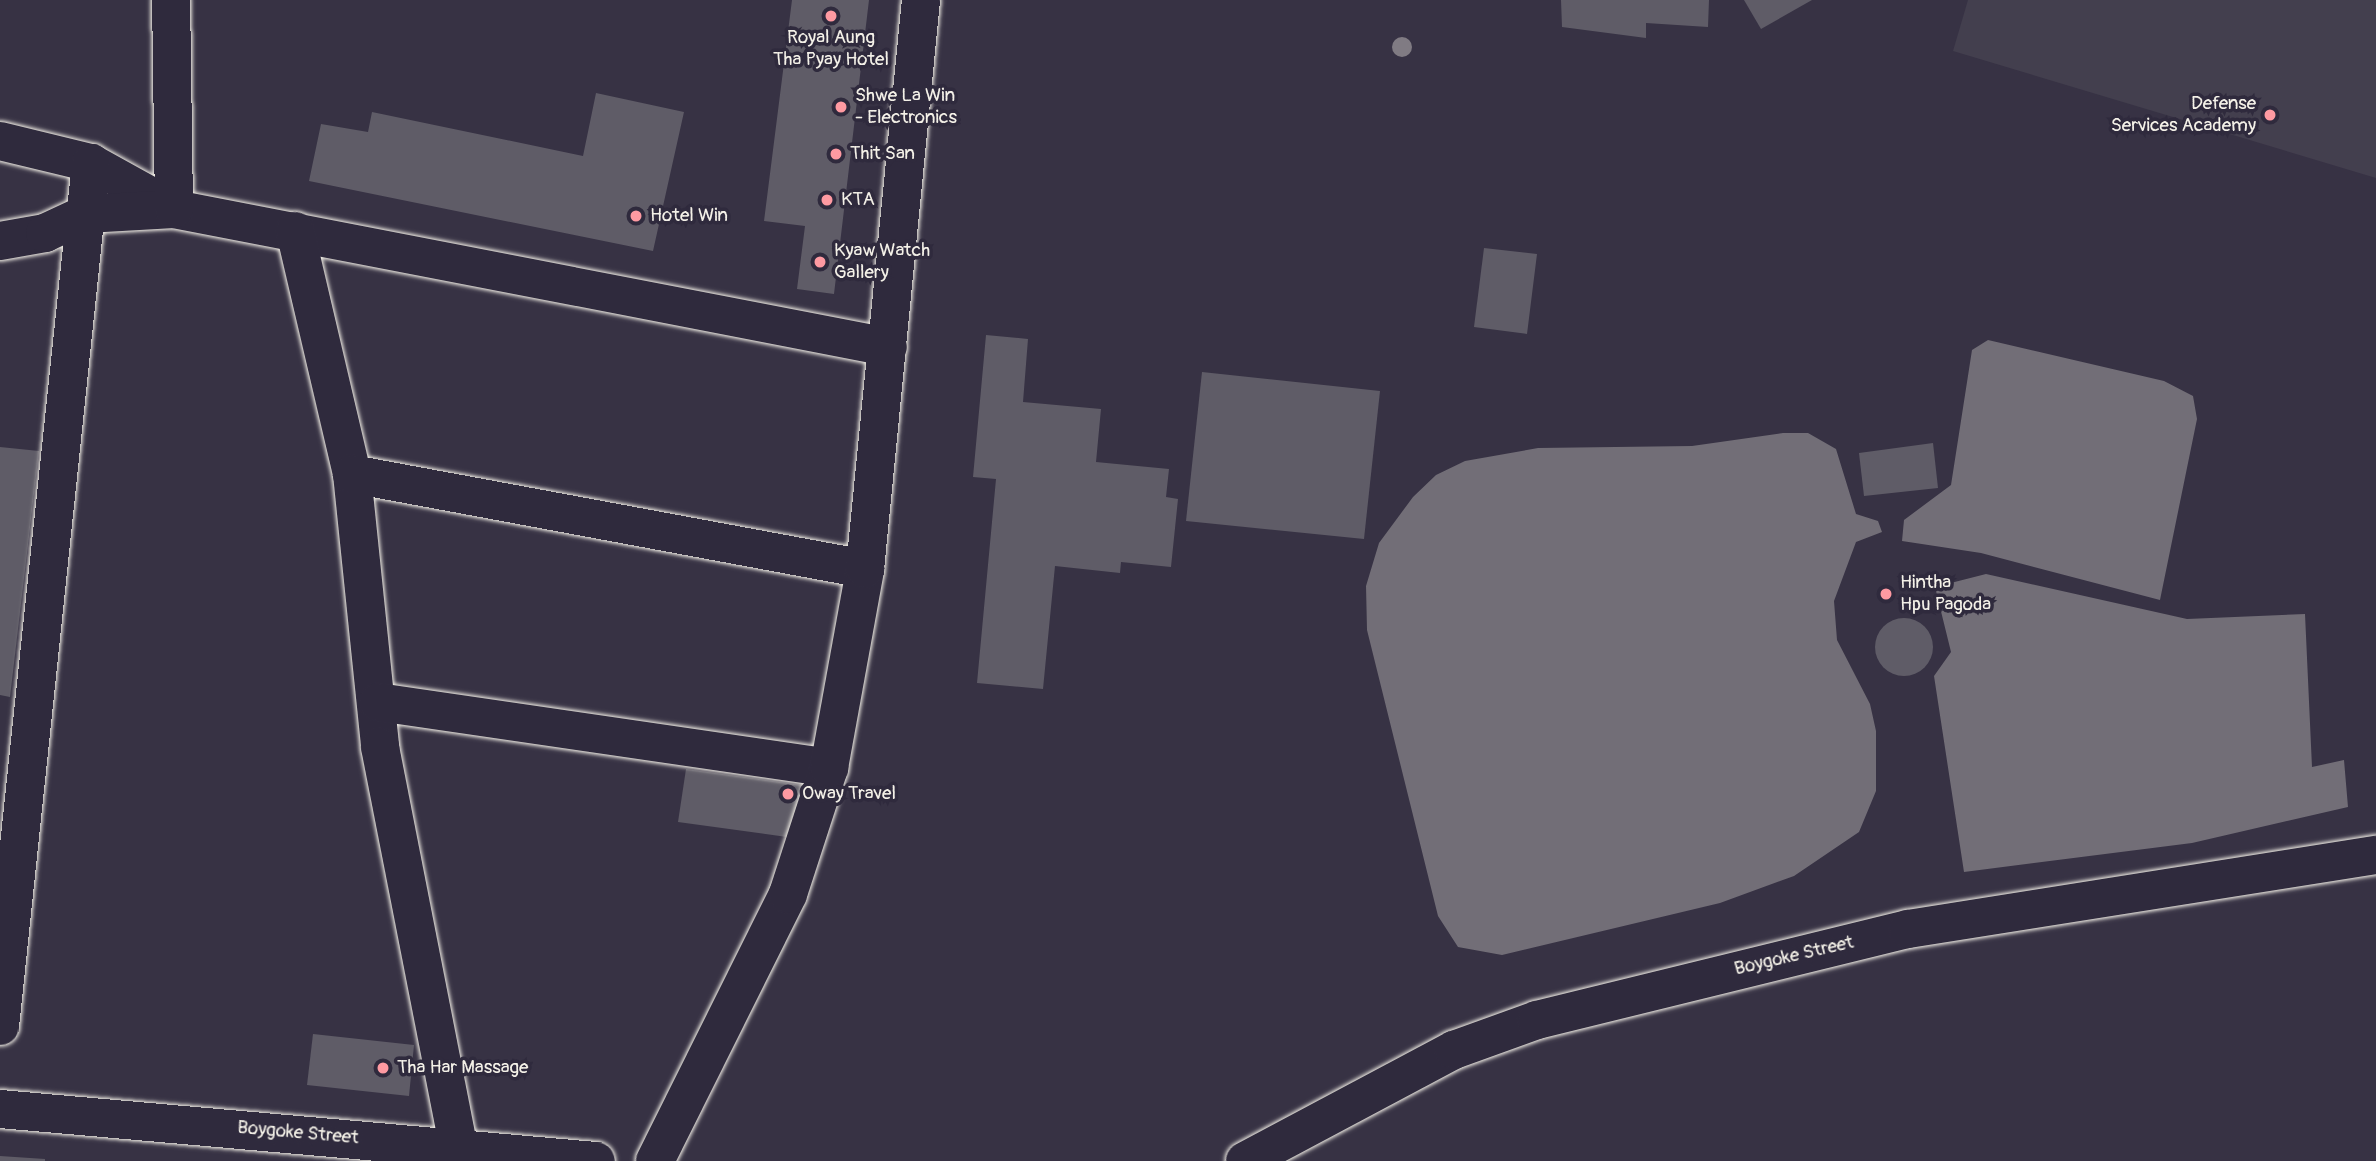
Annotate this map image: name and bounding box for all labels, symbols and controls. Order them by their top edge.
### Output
marker: Royal Aung Tha Pyay Hotel [823,8,839,24]
place label: Royal Aung Tha Pyay Hotel [773,27,889,71]
place label: Shwe La Win - Electronics [855,85,957,129]
place label: Defense Services Academy [2111,93,2256,137]
marker: Shwe La Win - Electronics [833,99,849,115]
marker: Defense Services Academy [2262,107,2278,123]
place label: Thit San [850,143,915,165]
marker: Thit San [828,146,844,162]
place label: KTA [841,189,875,211]
marker: KTA [819,192,835,208]
place label: Hotel Win [650,205,728,227]
marker: Hotel Win [628,208,644,224]
place label: Kyaw Watch Gallery [834,240,930,284]
marker: Kyaw Watch Gallery [812,254,828,270]
place label: Hintha Hpu Pagoda [1900,572,1991,616]
marker: Hintha Hpu Pagoda [1878,586,1894,602]
place label: Oway Travel [802,783,896,805]
marker: Oway Travel [780,786,796,802]
street label: Boygoke Street [1732,931,1856,981]
place label: Tha Har Massage [397,1057,528,1079]
marker: Tha Har Massage [375,1060,391,1076]
street label: Boygoke Street [236,1116,360,1150]

